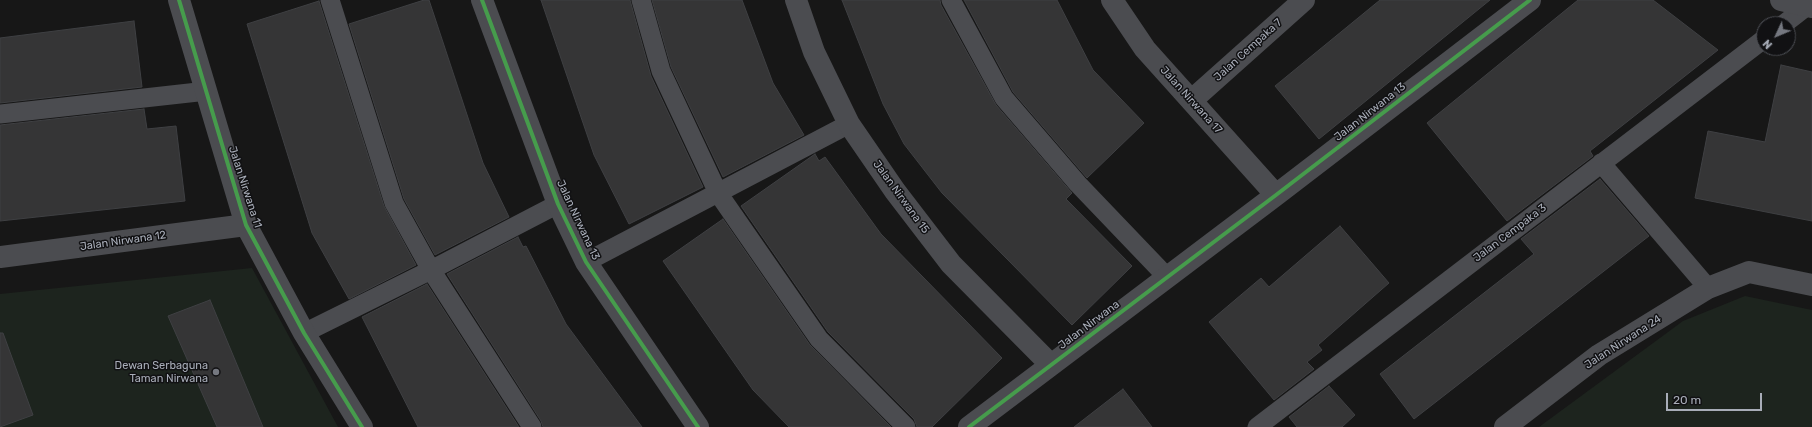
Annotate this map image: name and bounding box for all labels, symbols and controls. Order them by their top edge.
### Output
street label: Jalan Cempaka 7 [1211,16,1285,84]
north arrow [1756,16,1796,56]
text: N [1760,37,1775,51]
street label: Jalan Nirwana 17 [1157,64,1225,136]
street label: Jalan Nirwana 13 [1332,80,1408,144]
street label: Jalan Nirwana 11 [226,144,264,230]
street label: Jalan Nirwana 15 [870,158,932,236]
street label: Jalan Nirwana 13 [554,178,602,262]
street label: Jalan Cempaka 3 [1471,201,1549,265]
street label: Jalan Nirwana 12 [79,228,167,254]
street label: Jalan Nirwana [1056,298,1122,352]
street label: Jalan Nirwana 24 [1582,312,1664,372]
place label: Dewan Serbaguna Taman Nirwana [115,359,208,385]
marker: Dewan Serbaguna Taman Nirwana [211,367,221,377]
scale bar [1668,385,1764,411]
text: 20 m [1673,393,1701,407]

